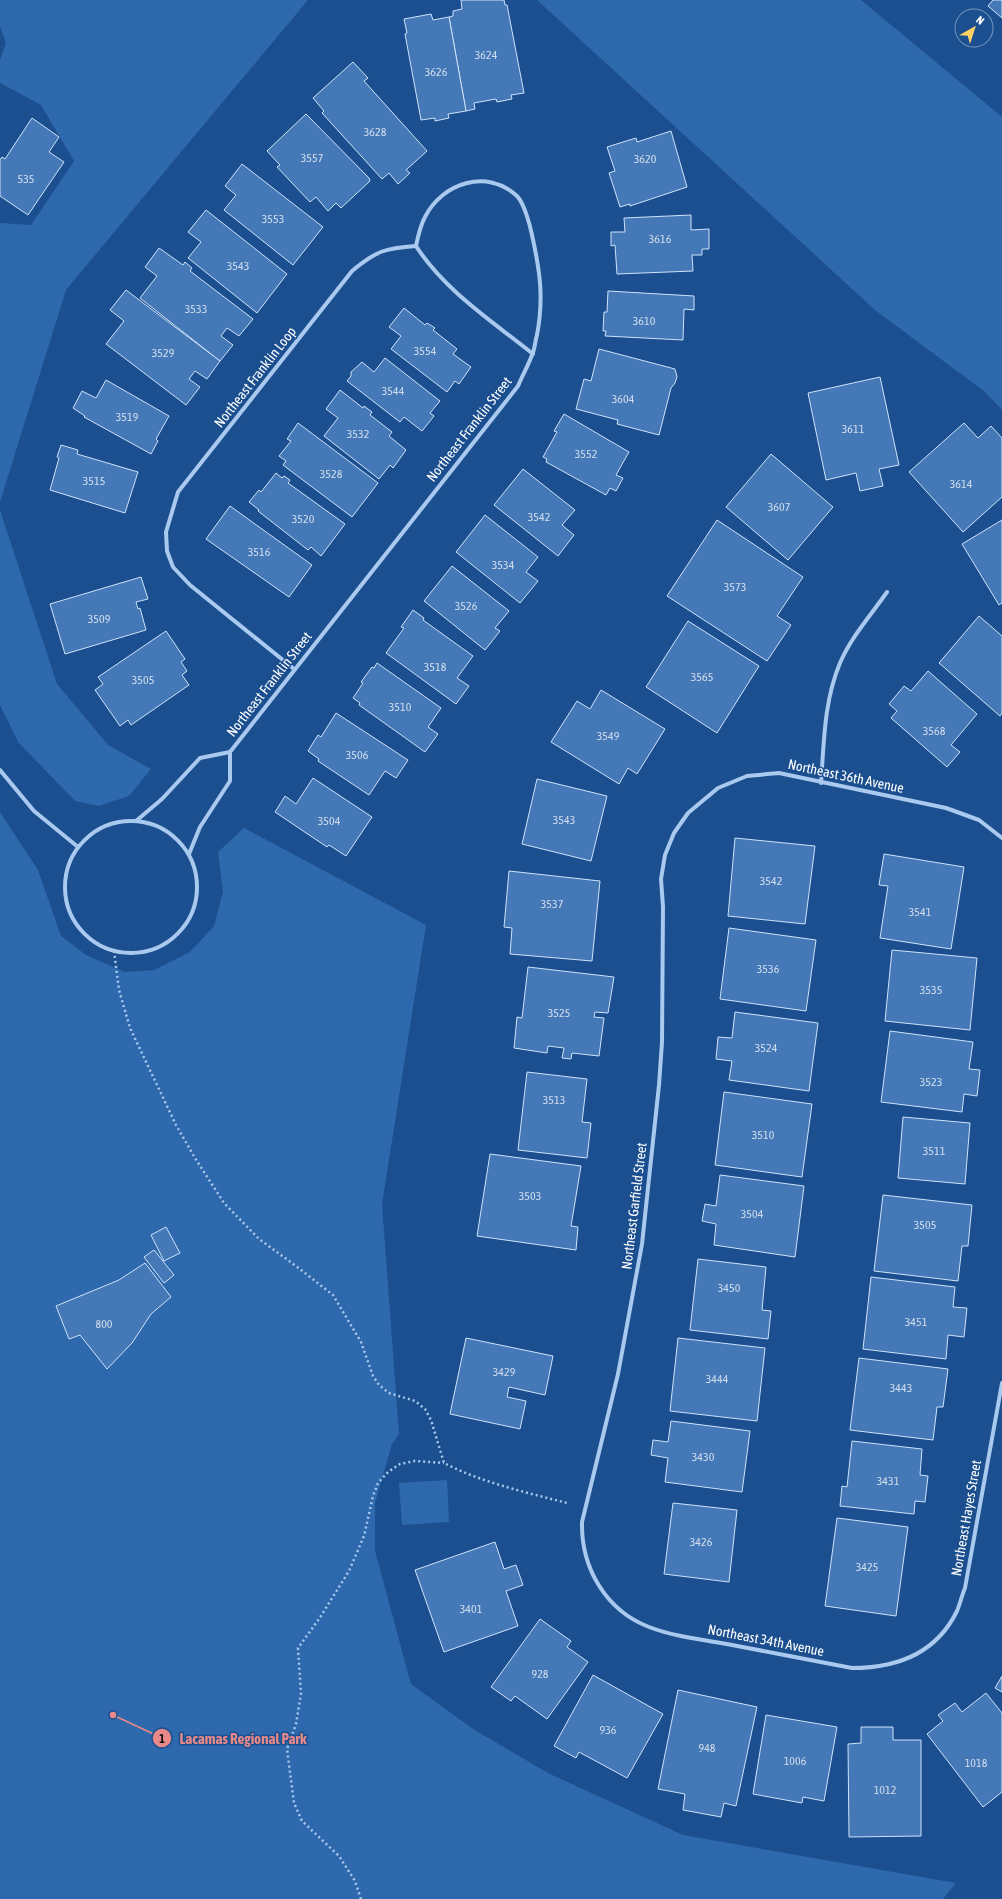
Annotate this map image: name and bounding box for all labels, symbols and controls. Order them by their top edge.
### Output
north arrow [954,8,994,48]
text: N [974,14,987,27]
house number: 3624 [475,48,498,62]
house number: 3626 [425,65,448,79]
house number: 3628 [364,125,387,139]
house number: 3557 [301,151,324,165]
house number: 3620 [634,152,657,166]
house number: 535 [18,172,34,186]
house number: 3553 [262,212,284,226]
house number: 3616 [649,232,672,246]
house number: 3543 [227,259,249,273]
house number: 3533 [185,302,207,316]
house number: 3610 [633,314,656,328]
street label: Northeast Franklin Loop [211,323,299,430]
house number: 3554 [414,344,437,358]
house number: 3529 [152,346,175,360]
street label: Northeast Franklin Street [423,373,515,485]
house number: 3544 [382,384,405,398]
house number: 3604 [612,392,635,406]
house number: 3519 [116,410,139,424]
house number: 3611 [842,422,865,436]
house number: 3532 [347,427,369,441]
house number: 3552 [575,447,597,461]
house number: 3528 [320,467,343,481]
house number: 3515 [83,474,105,488]
house number: 3614 [950,477,973,491]
house number: 3607 [768,500,791,514]
house number: 3542 [528,510,550,524]
house number: 3520 [292,512,315,526]
house number: 3516 [248,545,271,559]
house number: 3534 [492,558,515,572]
house number: 3573 [724,580,746,594]
house number: 3526 [455,599,478,613]
house number: 3509 [88,612,111,626]
street label: Northeast Franklin Street [223,628,315,740]
house number: 3518 [424,660,447,674]
house number: 3565 [691,670,713,684]
house number: 3505 [132,673,154,687]
house number: 3510 [389,700,412,714]
house number: 3568 [923,724,946,738]
house number: 3549 [597,729,620,743]
house number: 3506 [346,748,369,762]
street label: Northeast 36th Avenue [787,756,905,796]
house number: 3543 [553,813,575,827]
house number: 3504 [318,814,341,828]
house number: 3542 [760,874,782,888]
house number: 3537 [541,897,564,911]
house number: 3541 [909,905,932,919]
house number: 3536 [757,962,780,976]
house number: 3535 [920,983,942,997]
house number: 3525 [548,1006,570,1020]
house number: 3524 [755,1041,778,1055]
house number: 3523 [920,1075,942,1089]
house number: 3513 [543,1093,565,1107]
house number: 3510 [752,1128,775,1142]
street label: Northeast Garfield Street [618,1142,650,1270]
house number: 3511 [923,1144,946,1158]
house number: 3503 [519,1189,541,1203]
house number: 3504 [741,1207,764,1221]
house number: 3505 [914,1218,936,1232]
house number: 3450 [718,1281,741,1295]
house number: 3451 [905,1315,928,1329]
house number: 800 [96,1317,113,1331]
house number: 3429 [493,1365,516,1379]
house number: 3444 [706,1372,729,1386]
house number: 3443 [890,1381,912,1395]
house number: 3430 [692,1450,715,1464]
street label: Northeast Hayes Street [948,1459,984,1577]
house number: 3431 [877,1474,900,1488]
house number: 3426 [690,1535,713,1549]
house number: 3425 [856,1560,878,1574]
house number: 3401 [460,1602,483,1616]
street label: Northeast 34th Avenue [707,1621,825,1659]
house number: 928 [532,1667,549,1681]
house number: 936 [600,1723,617,1737]
callout: Lacamas Regional Park [152,1725,315,1752]
text: Lacamas Regional Park [179,1730,307,1747]
text: 1 [159,1732,165,1746]
house number: 948 [699,1741,716,1755]
house number: 1006 [784,1754,807,1768]
house number: 1018 [965,1756,988,1770]
house number: 1012 [874,1783,896,1797]

